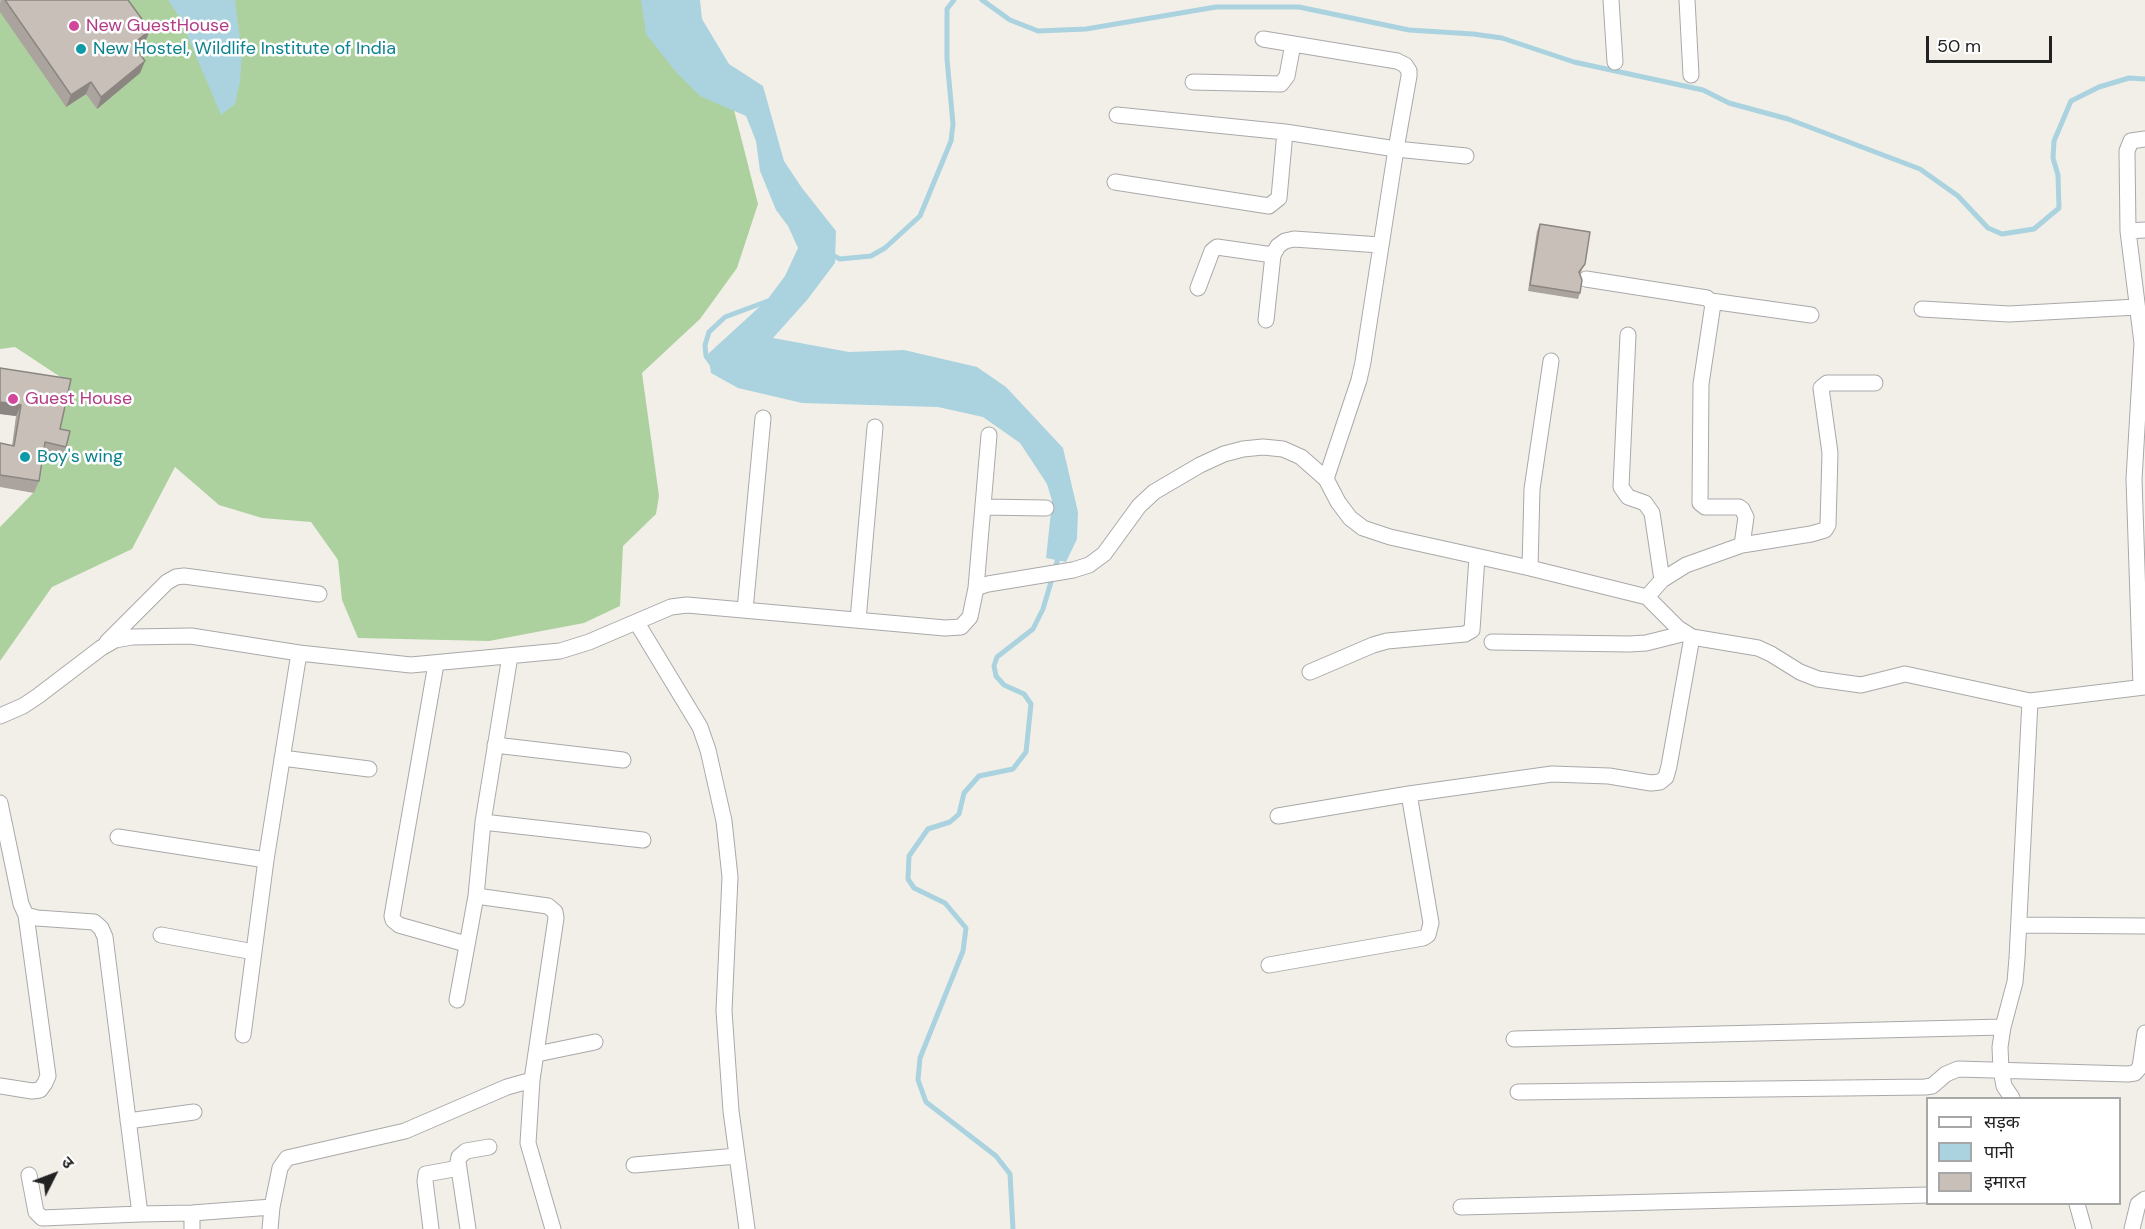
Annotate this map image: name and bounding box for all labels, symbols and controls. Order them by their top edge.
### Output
place label: New GuestHouse [86,15,229,37]
marker: New GuestHouse [67,19,81,33]
scale bar [1929,24,2055,62]
text: 50 m [1937,34,1981,58]
place label: New Hostel, Wildlife Institute of India [93,38,396,60]
marker: New Hostel, Wildlife Institute of India [74,42,88,56]
place label: Guest House [25,388,132,410]
marker: Guest House [6,392,20,406]
place label: Boy's wing [37,446,123,468]
marker: Boy's wing [18,450,32,464]
legend [1926,1097,2121,1205]
text: सड़क [1984,1110,2020,1134]
text: पानी [1984,1140,2014,1164]
north arrow [24,1145,84,1205]
text: उ [57,1152,79,1173]
text: इमारत [1984,1170,2026,1194]

